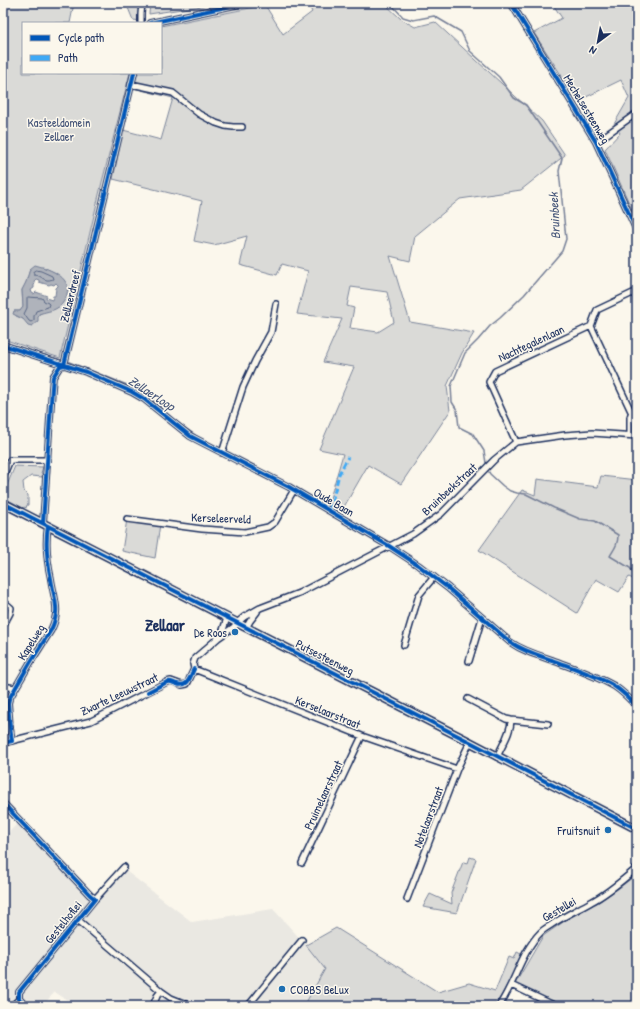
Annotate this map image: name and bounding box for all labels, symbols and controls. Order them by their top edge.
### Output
legend [22,22,162,74]
north arrow [578,22,618,62]
text: Cycle path [58,29,104,46]
text: N [586,43,599,58]
text: Path [58,49,78,66]
street label: Mechelsesteenweg [560,71,614,147]
park label: Kasteeldomein Zellaer [27,114,91,145]
water label: Bruinbeek [544,191,564,240]
street label: Zellaerdreef [55,267,85,324]
street label: Nachtegalenlaan [495,320,567,366]
water label: Zellaerloop [125,371,180,416]
street label: Bruinbeekstraat [418,458,481,519]
street label: Oude Baan [310,483,358,521]
street label: Kerseleerveld [191,508,252,528]
district label: Zellaar [145,614,186,636]
street label: Kapelweg [13,621,49,663]
place label: De Roos [194,624,227,641]
marker: De Roos [230,627,240,637]
street label: Putsesteenweg [293,635,357,679]
street label: Zwarte Leeuwstraat [77,668,161,719]
street label: Kerselaarstraat [293,691,364,733]
street label: Pruimelaarstraat [299,757,347,833]
street label: Notelaarstraat [409,783,448,850]
place label: Fruitsnuit [557,822,601,839]
marker: Fruitsnuit [603,825,613,835]
street label: Gestellei [539,892,579,926]
street label: Gestelhoflei [40,897,86,947]
place label: COBBS BeLux [290,981,349,998]
marker: COBBS BeLux [277,984,287,994]

